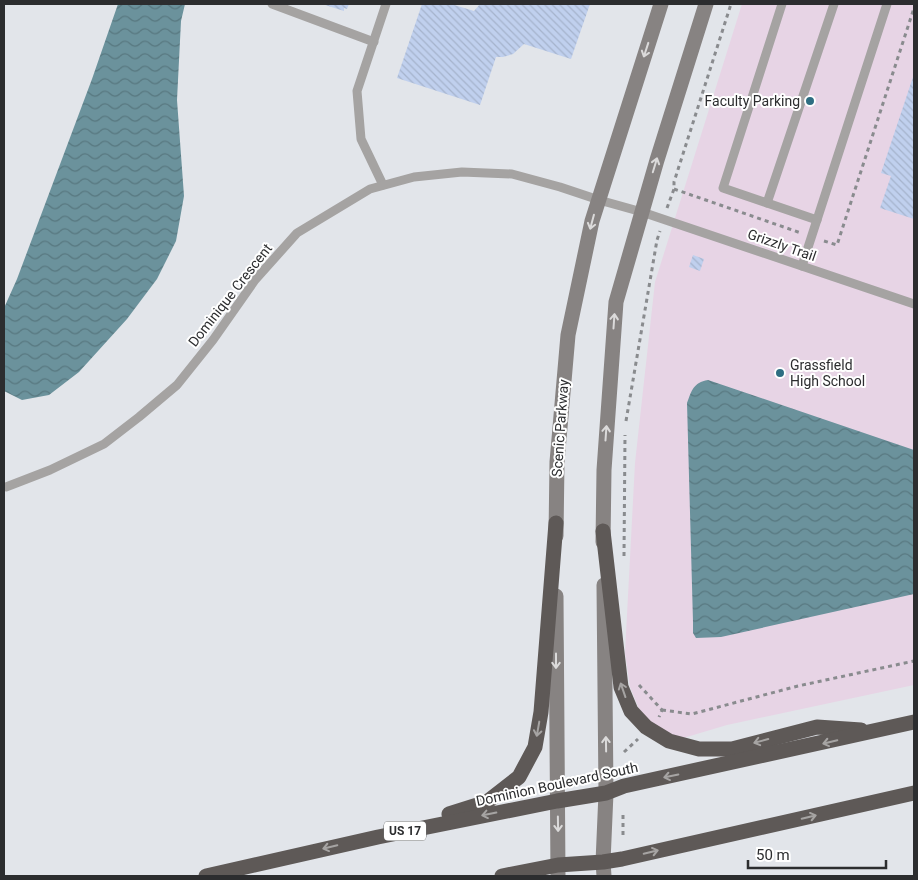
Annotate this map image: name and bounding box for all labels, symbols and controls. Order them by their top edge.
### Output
one-way arrow [641,42,651,58]
place label: Faculty Parking [705,93,800,109]
marker: Faculty Parking [804,95,816,107]
one-way arrow [651,157,661,173]
one-way arrow [587,213,597,229]
street label: Grizzly Trail [746,226,818,264]
street label: Dominique Crescent [185,240,275,350]
one-way arrow [610,314,619,330]
place label: Grassfield High School [790,357,865,389]
marker: Grassfield High School [774,367,786,379]
street label: Scenic Parkway [549,378,571,477]
one-way arrow [602,425,611,441]
one-way arrow [551,652,561,669]
one-way arrow [618,683,627,698]
one-way arrow [532,720,542,736]
one-way arrow [601,737,610,753]
one-way arrow [753,737,769,747]
one-way arrow [822,738,838,747]
street label: Dominion Boulevard South [475,759,639,809]
one-way arrow [664,772,680,782]
one-way arrow [482,810,498,820]
one-way arrow [801,811,817,821]
one-way arrow [553,815,563,831]
road number: US 17 [384,821,426,840]
scale bar [748,838,886,870]
one-way arrow [323,843,339,852]
text: 50 m [756,846,790,864]
one-way arrow [642,847,658,856]

